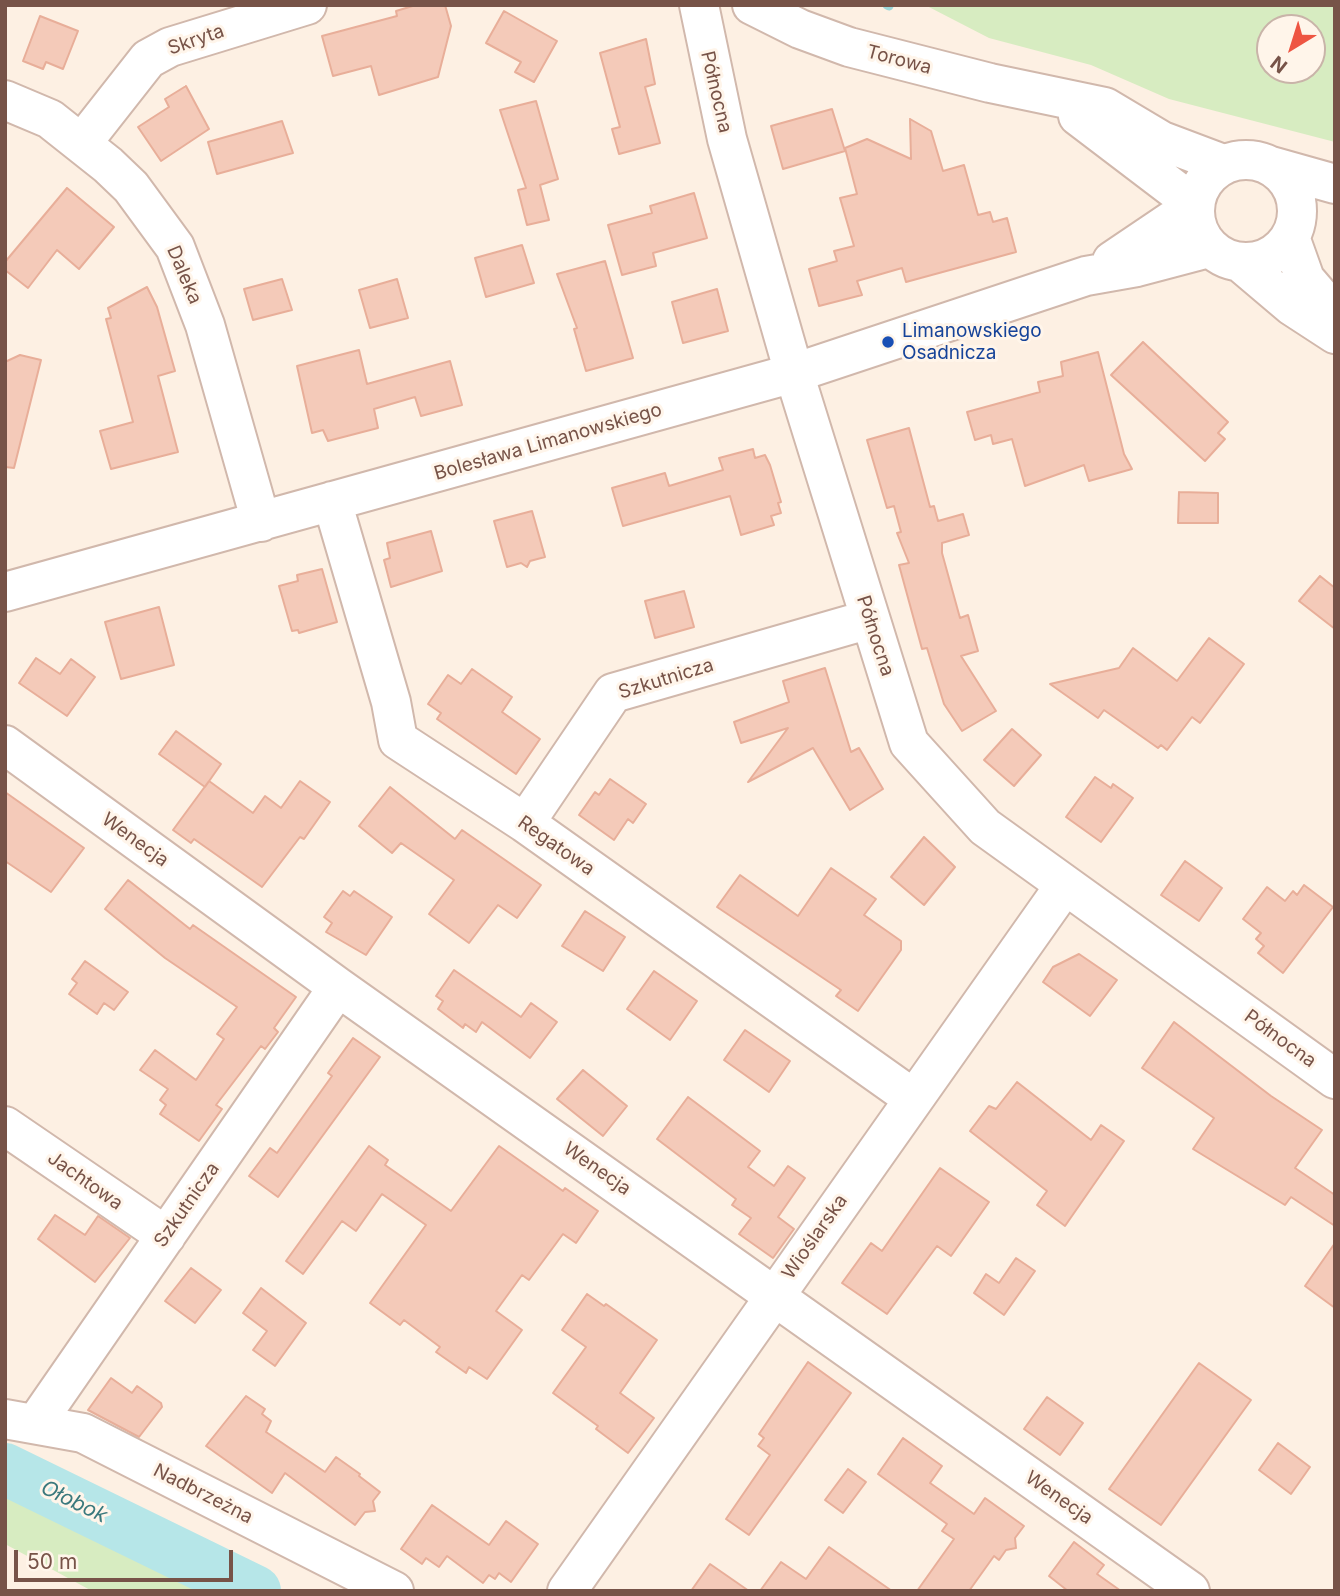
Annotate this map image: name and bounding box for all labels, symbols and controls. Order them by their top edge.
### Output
north arrow [1256,14,1326,84]
street label: Skryta [165,20,227,60]
street label: Torowa [864,40,934,80]
street label: Północna [696,49,736,135]
text: N [1266,51,1292,78]
street label: Daleka [162,242,206,308]
place label: Limanowskiego Osadnicza [902,320,1042,364]
marker: Limanowskiego Osadnicza [880,334,896,350]
street label: Bolesława Limanowskiego [431,399,665,485]
street label: Północna [851,593,899,679]
street label: Szkutnicza [616,654,716,704]
street label: Wenecja [97,808,173,872]
street label: Regatowa [513,811,599,881]
street label: Północna [1240,1005,1320,1073]
street label: Wenecja [559,1138,635,1200]
street label: Jachtowa [43,1147,127,1215]
street label: Szkutnicza [150,1158,224,1252]
street label: Wioślarska [777,1190,853,1284]
street label: Nadbrzeżna [149,1459,257,1529]
street label: Wenecja [1021,1467,1097,1529]
water label: Ołobok [37,1475,111,1529]
scale bar [18,1536,236,1580]
text: 50 m [27,1549,77,1574]

